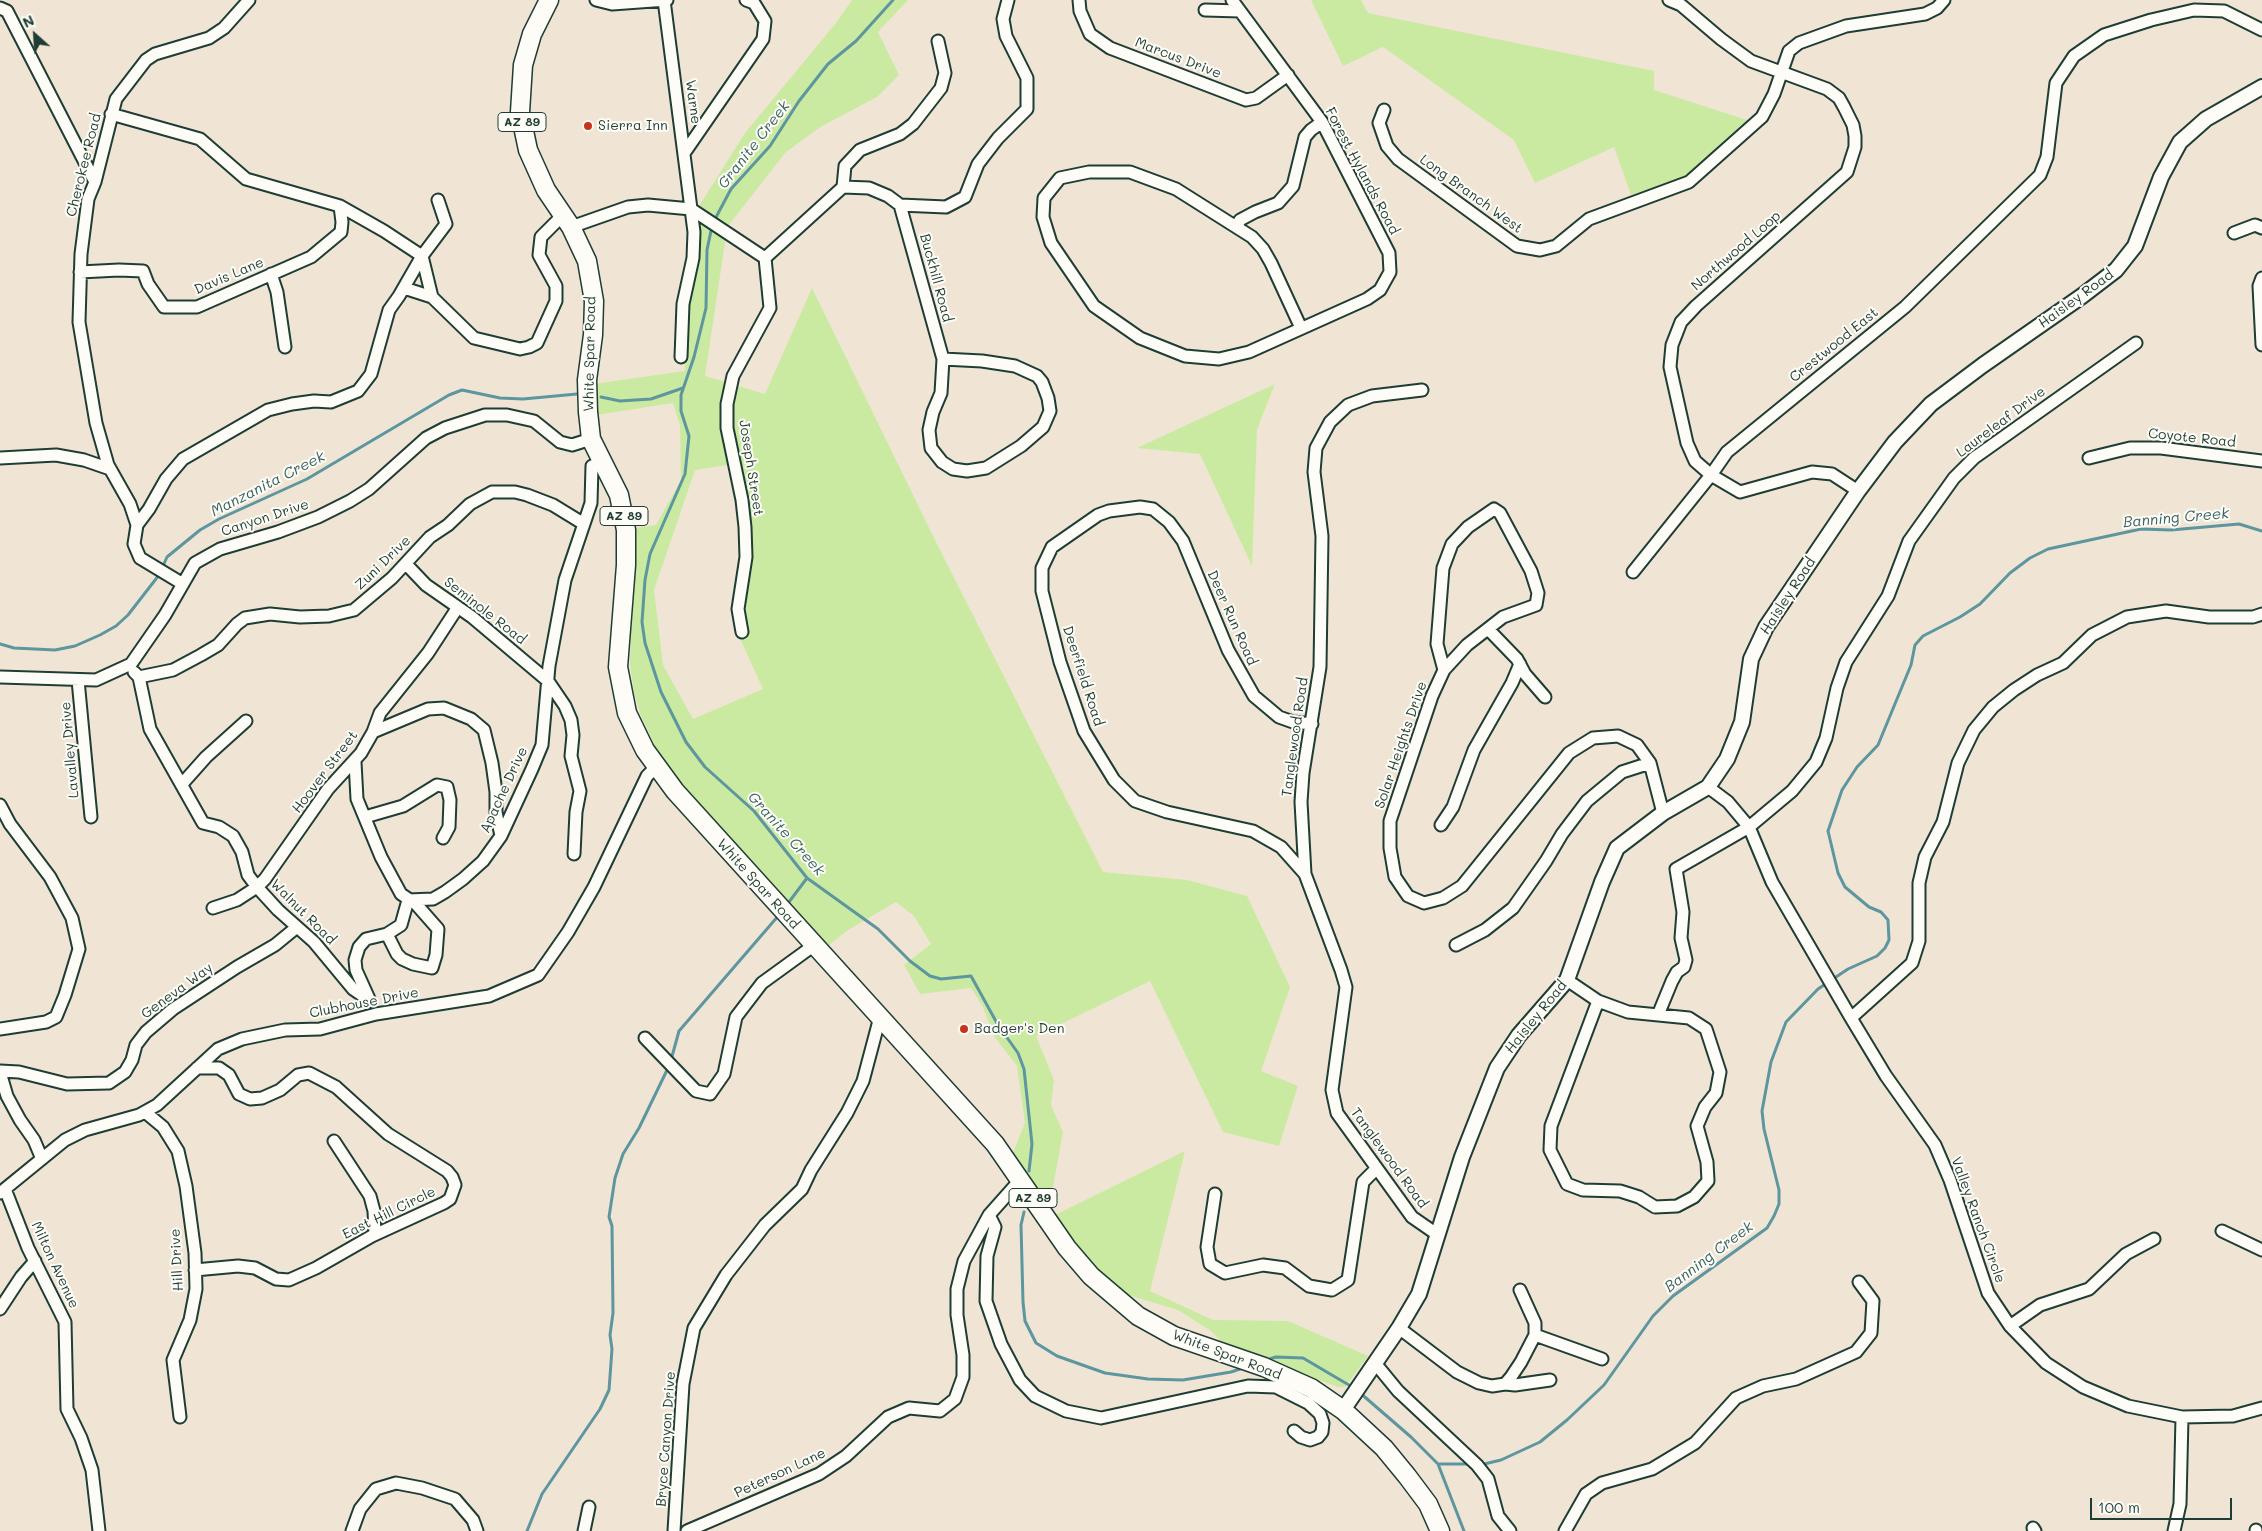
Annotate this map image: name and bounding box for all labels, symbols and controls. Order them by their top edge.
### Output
north arrow [10,10,60,60]
text: N [19,10,37,32]
street label: Marcus Drive [1132,34,1224,82]
street label: Warne [682,79,704,125]
water label: Granite Creek [714,98,794,192]
street label: Forest Hylands Road [1321,105,1403,237]
street label: Cherokee Road [63,112,105,218]
road number: AZ 89 [498,112,546,132]
place label: Sierra Inn [598,118,668,134]
marker: Sierra Inn [582,120,594,132]
street label: Long Branch West [1416,151,1526,237]
street label: Northwood Loop [1688,208,1784,294]
street label: Buckhill Road [916,232,956,324]
street label: Davis Lane [192,254,266,298]
street label: Haisley Road [2035,266,2117,332]
street label: White Spar Road [581,296,599,412]
street label: Crestwood East [1786,304,1882,386]
street label: Laureleaf Drive [1953,383,2049,461]
street label: Joseph Street [735,419,767,517]
street label: Coyote Road [2147,425,2237,451]
water label: Manzanita Creek [208,447,328,521]
street label: Canyon Drive [219,496,311,540]
water label: Banning Creek [2122,504,2230,532]
road number: AZ 89 [600,506,648,526]
street label: Zuni Drive [352,532,414,594]
street label: Haisley Road [1757,554,1819,638]
street label: Deer Run Road [1204,568,1260,668]
street label: Seminole Road [441,574,529,648]
street label: Deerfield Road [1059,624,1107,728]
street label: Tanglewood Road [1278,676,1312,798]
street label: Solar Heights Drive [1371,679,1431,811]
street label: Lavalley Drive [57,701,83,799]
street label: Hoover Street [289,728,361,816]
street label: Apache Drive [477,744,531,836]
water label: Granite Creek [744,788,828,880]
street label: White Spar Road [713,835,803,933]
street label: Walnut Road [267,876,339,948]
street label: Geneva Way [138,959,216,1023]
street label: Haisley Road [1502,977,1570,1057]
street label: Clubhouse Drive [308,984,420,1022]
place label: Badger's Den [974,1021,1065,1037]
marker: Badger's Den [958,1023,970,1035]
street label: Tanglewood Road [1347,1104,1431,1212]
street label: Valley Ranch Circle [1947,1155,2009,1285]
street label: East Hill Circle [340,1183,438,1243]
road number: AZ 89 [1009,1188,1057,1208]
water label: Banning Creek [1661,1218,1757,1296]
street label: Milton Avenue [28,1219,82,1311]
street label: Hill Drive [167,1228,187,1292]
street label: White Spar Road [1170,1326,1284,1384]
street label: Bryce Canyon Drive [653,1371,679,1507]
street label: Peterson Lane [732,1444,828,1502]
scale bar [2092,1488,2234,1520]
text: 100 m [2098,1497,2140,1517]

